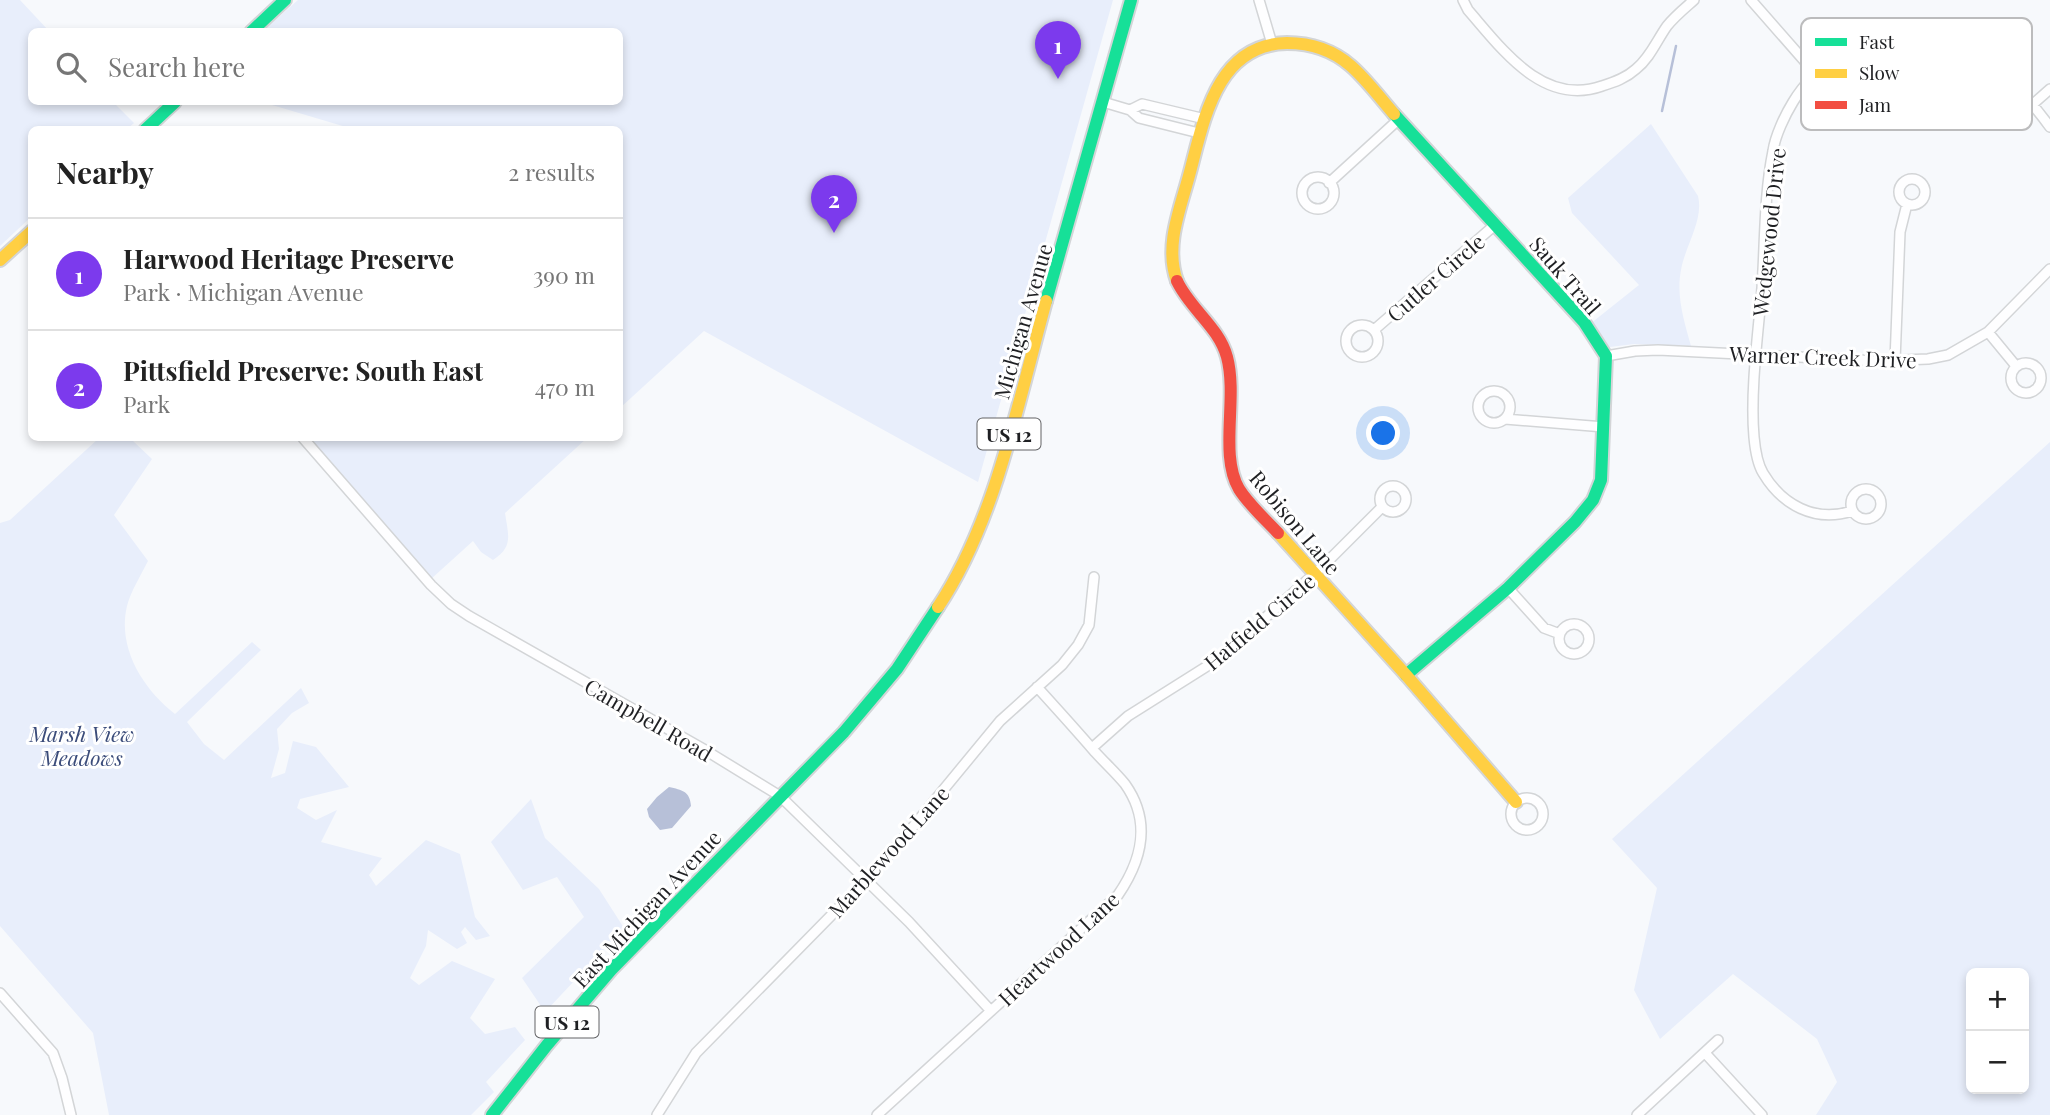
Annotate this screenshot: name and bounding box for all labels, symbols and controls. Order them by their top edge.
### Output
legend [1801,18,2032,130]
pin: 1 [1035,21,1081,79]
search box [28,28,623,105]
text: Fast [1859,28,1895,54]
icon: search [52,48,90,86]
text: Search here [108,49,245,84]
text: Slow [1859,59,1900,85]
text: Jam [1858,91,1891,117]
street label: Wedgewood Drive [1745,146,1791,319]
text: Nearby [56,152,154,192]
text: 2 results [508,156,595,187]
pin: 2 [811,175,857,233]
street label: Cutler Circle [1380,227,1490,327]
street label: Sauk Trail [1524,230,1608,320]
street label: Michigan Avenue [986,240,1058,402]
text: Harwood Heritage Preserve [123,241,454,276]
text: 1 [75,259,83,290]
text: 390 m [533,259,595,290]
text: Park · Michigan Avenue [123,276,364,307]
street label: Warner Creek Drive [1728,339,1917,373]
text: Pittsfield Preserve: South East [123,353,483,388]
text: 2 [73,371,85,402]
text: 470 m [535,371,595,402]
text: Park [123,388,170,419]
your location [1366,416,1400,450]
road number: US 12 [978,418,1040,449]
street label: Robison Lane [1244,464,1348,580]
street label: Hatfield Circle [1198,566,1320,676]
street label: Campbell Road [580,671,718,767]
park label: Marsh View Meadows [28,719,135,771]
street label: Marblewood Lane [821,779,955,923]
street label: East Michigan Avenue [566,823,726,993]
street label: Heartwood Lane [991,885,1125,1011]
map controls [1966,968,2029,1094]
button: + [1966,968,2029,1031]
road number: US 12 [536,1006,598,1038]
button: − [1966,1031,2029,1094]

